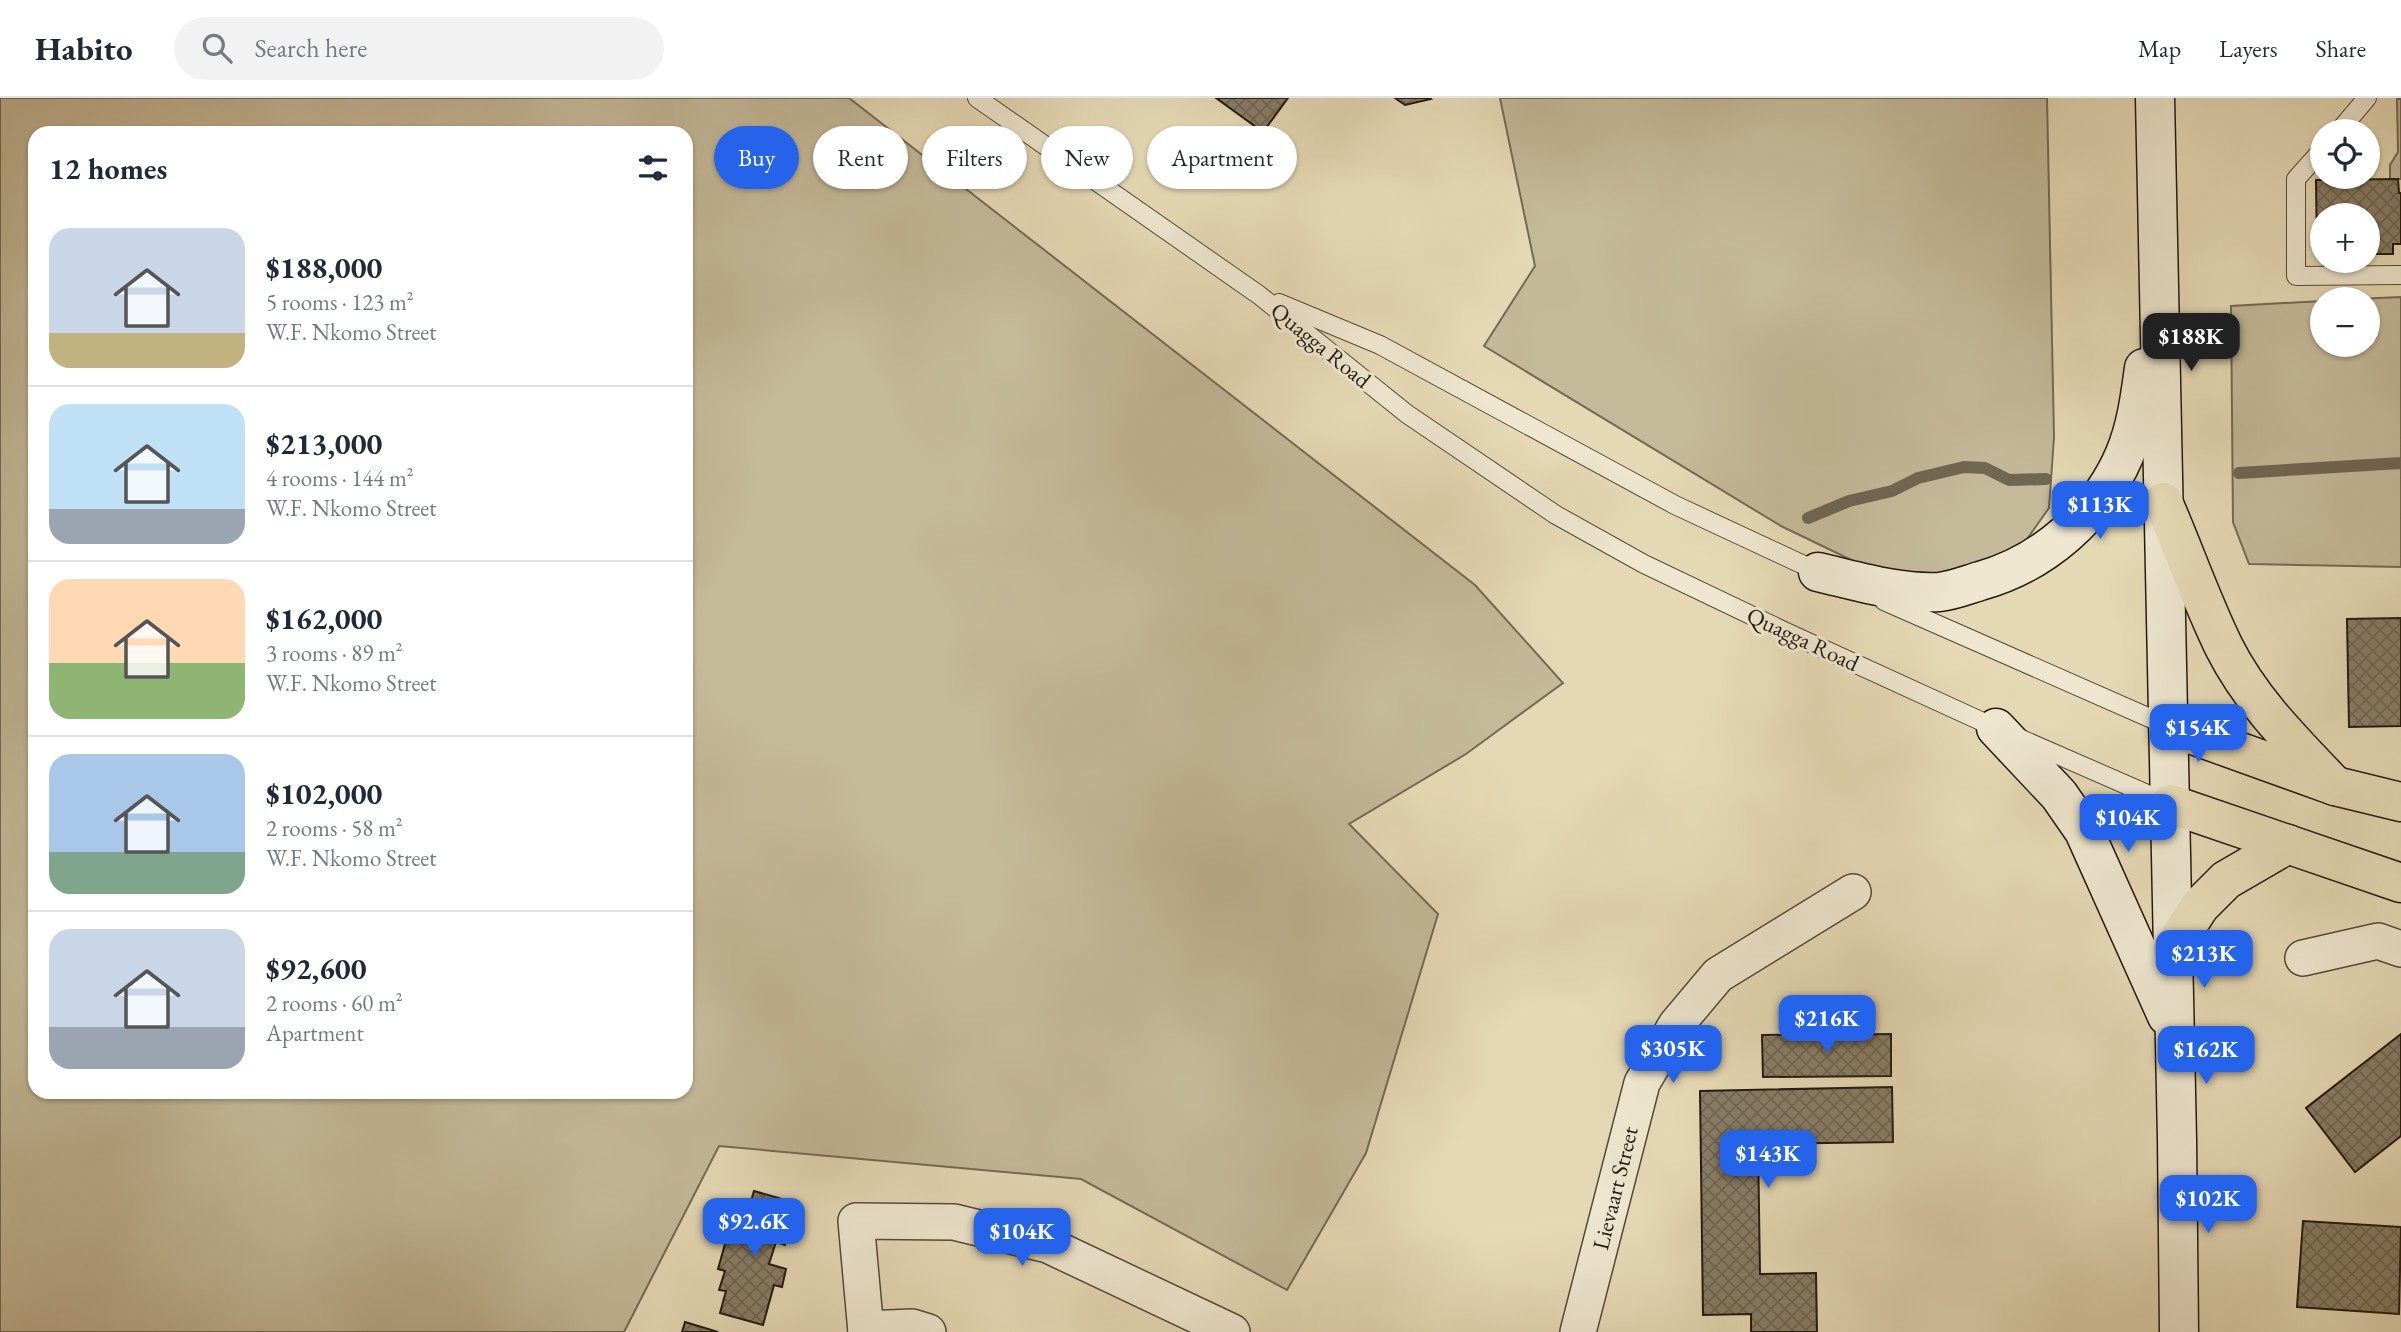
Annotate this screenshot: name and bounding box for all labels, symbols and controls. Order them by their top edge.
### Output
search box [174,17,664,80]
text: Habito [35,27,132,70]
icon: search [198,29,236,67]
text: Search here [254,31,367,65]
text: Map [2138,33,2181,64]
text: Layers [2219,33,2278,64]
text: Share [2316,33,2366,64]
map controls [2310,119,2380,357]
button: locate [2310,119,2380,189]
chip: Buy [714,126,799,189]
chip: Rent [813,126,908,189]
chip: Filters [922,126,1027,189]
chip: New [1041,126,1133,189]
chip: Apartment [1147,126,1297,189]
text: 12 homes [49,149,167,188]
icon: filters [634,149,672,187]
button: + [2310,203,2380,273]
text: $188,000 [266,248,382,287]
icon: home [105,256,189,340]
text: 5 rooms · 123 m² [266,287,414,317]
button: − [2310,287,2380,357]
street label: Quagga Road [1265,295,1378,395]
pin: $188K [2142,314,2240,373]
text: W.F. Nkomo Street [266,317,437,347]
text: $188K [2159,321,2223,351]
text: $213,000 [266,424,382,463]
icon: home [105,432,189,516]
text: 4 rooms · 144 m² [266,463,414,493]
pin: $113K [2051,482,2149,541]
text: $113K [2068,489,2132,519]
text: W.F. Nkomo Street [266,493,437,523]
text: $162,000 [266,599,382,638]
street label: Quagga Road [1742,600,1864,678]
icon: home [105,607,189,691]
text: 3 rooms · 89 m² [266,638,403,668]
text: W.F. Nkomo Street [266,668,437,698]
pin: $154K [2149,704,2247,764]
text: $154K [2166,712,2230,742]
text: $102,000 [266,774,382,813]
icon: home [105,782,189,866]
pin: $104K [2079,794,2177,854]
text: $104K [2096,802,2160,832]
text: 2 rooms · 58 m² [266,813,403,843]
text: W.F. Nkomo Street [266,843,437,873]
pin: $213K [2155,930,2253,990]
text: $213K [2172,938,2236,968]
text: $92,600 [266,949,367,988]
icon: home [105,957,189,1041]
text: 2 rooms · 60 m² [266,988,403,1018]
pin: $216K [1778,996,1876,1055]
text: $216K [1795,1003,1859,1033]
text: Apartment [266,1018,364,1048]
pin: $305K [1624,1026,1722,1085]
pin: $162K [2157,1026,2255,1086]
text: $305K [1641,1033,1705,1063]
text: $162K [2174,1034,2238,1064]
street label: Lievaart Street [1585,1122,1645,1253]
pin: $143K [1719,1130,1817,1190]
text: $143K [1736,1138,1800,1168]
pin: $102K [2159,1176,2257,1235]
text: $102K [2176,1183,2240,1213]
pin: $92.6K [697,1198,811,1258]
text: $92.6K [719,1206,789,1236]
pin: $104K [973,1208,1071,1268]
text: $104K [990,1216,1054,1246]

